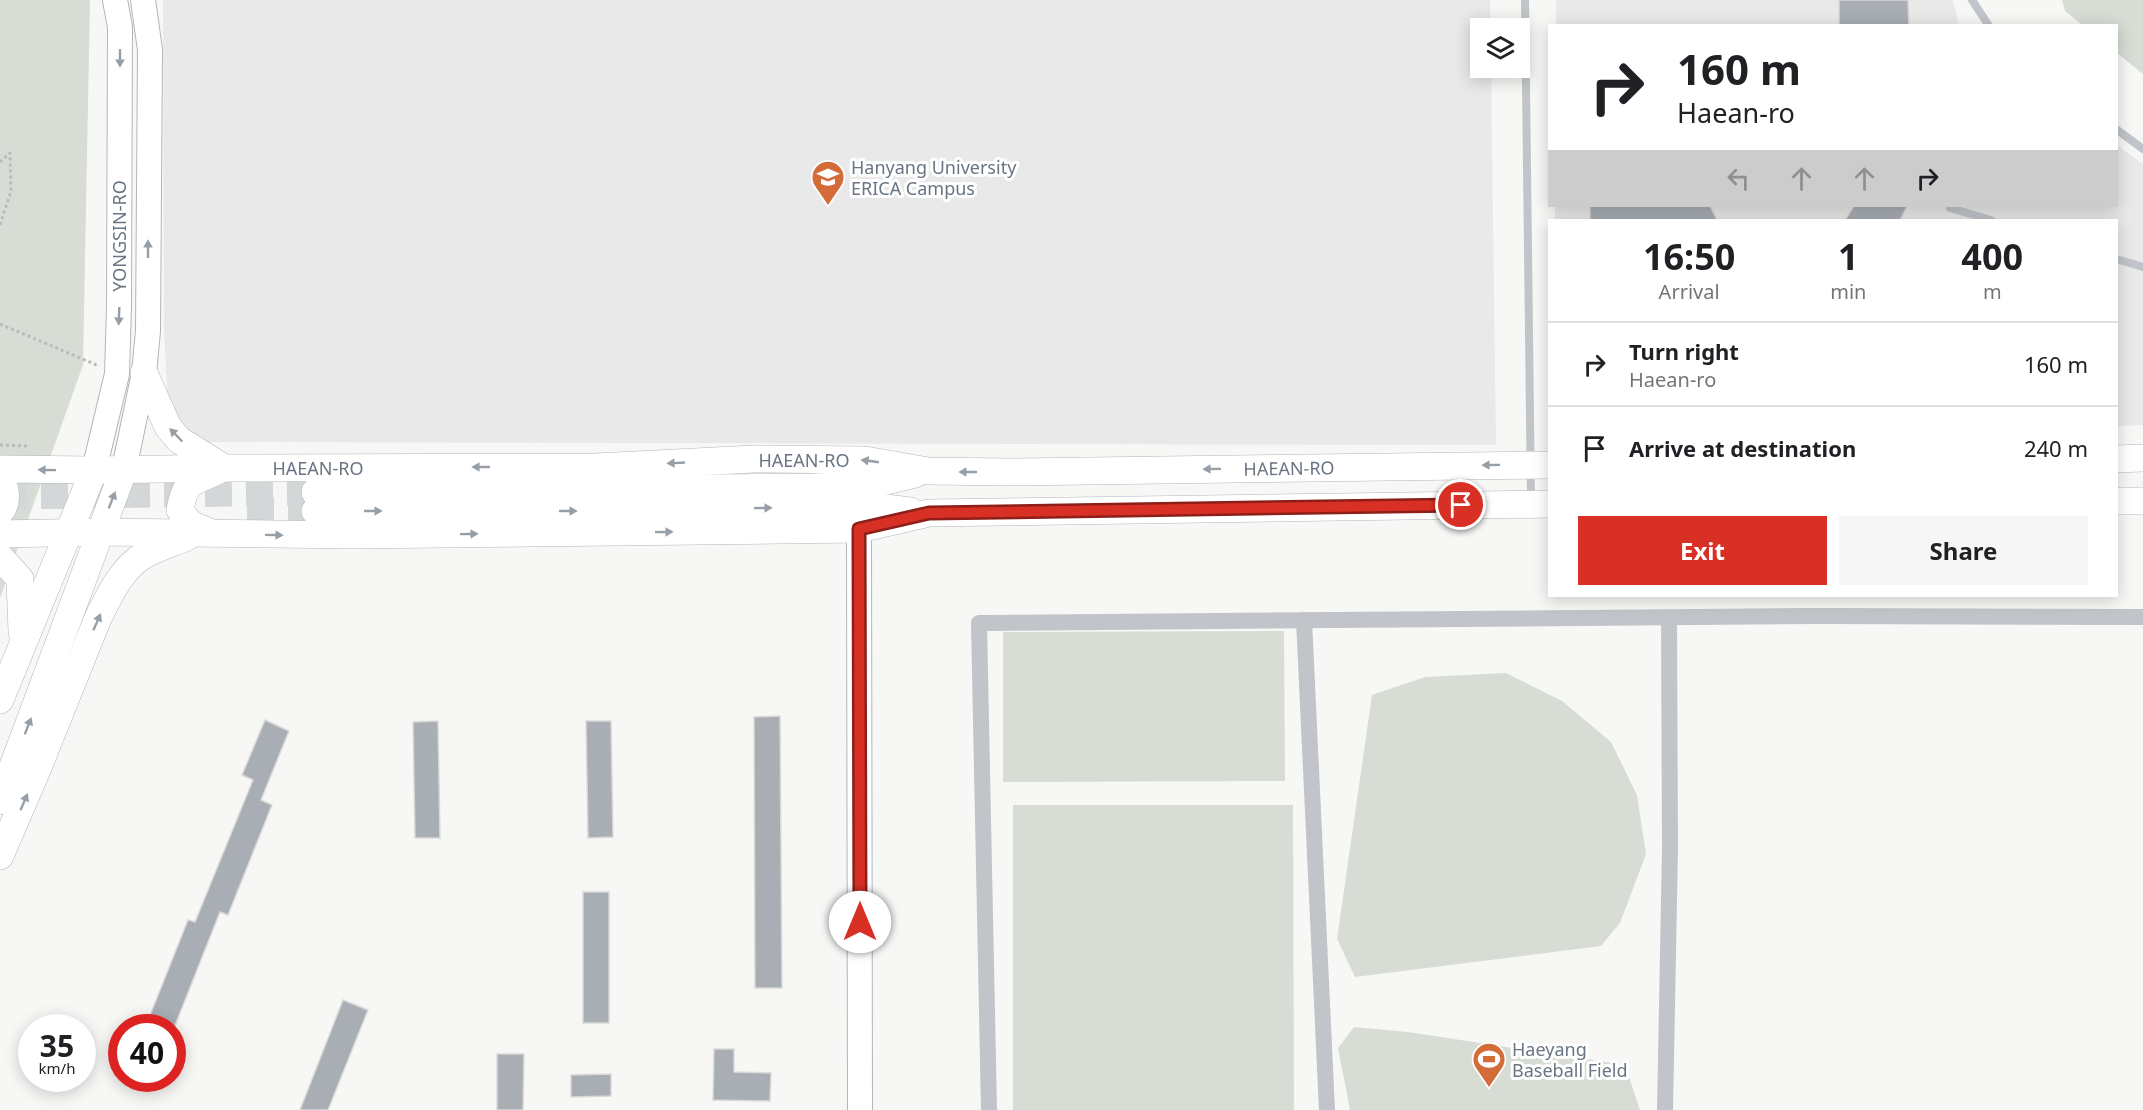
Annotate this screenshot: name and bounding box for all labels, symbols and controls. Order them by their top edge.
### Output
map controls [1470,18,1530,78]
button: layers [1470,18,1530,78]
text: 160 m [1677,40,1801,97]
icon: right [1578,48,1656,126]
one-way arrow [115,49,124,68]
text: Haean-ro [1677,94,1795,131]
place label: Hanyang University ERICA Campus [851,155,1017,200]
school or university icon: Hanyang University ERICA Campus [810,159,846,206]
icon: left [1722,162,1755,195]
icon: ahead [1785,162,1818,195]
icon: ahead [1848,162,1881,195]
icon: right [1911,162,1944,195]
street label: YONGSIN-RO [107,180,131,292]
text: 16:50 [1643,232,1735,281]
text: 1 [1838,232,1859,281]
text: 400 [1961,232,2023,281]
one-way arrow [144,239,153,258]
text: Arrival [1659,278,1720,305]
text: min [1830,278,1866,305]
text: m [1983,278,2002,305]
one-way arrow [114,307,123,326]
text: Turn right [1629,336,1739,366]
icon: right [1578,348,1611,381]
text: 160 m [2024,349,2088,379]
text: Haean-ro [1629,366,1716,393]
one-way arrow [169,429,183,443]
icon: arrive [1578,432,1611,465]
text: Arrive at destination [1629,433,1856,463]
text: 240 m [2024,433,2088,463]
street label: HAEAN-RO [758,448,850,472]
street label: HAEAN-RO [1243,455,1335,481]
street label: HAEAN-RO [272,456,364,480]
one-way arrow [861,457,880,466]
one-way arrow [666,458,685,467]
one-way arrow [1482,460,1501,470]
one-way arrow [471,462,490,472]
one-way arrow [1203,464,1222,474]
one-way arrow [37,465,56,475]
one-way arrow [958,467,977,477]
pin [1435,479,1486,530]
icon: arrive [1444,488,1477,521]
one-way arrow [108,491,118,509]
one-way arrow [754,503,773,513]
one-way arrow [364,506,383,516]
one-way arrow [559,506,578,516]
button: Exit [1578,516,1827,585]
button: Share [1839,516,2088,585]
one-way arrow [654,527,673,537]
one-way arrow [459,529,478,539]
one-way arrow [264,530,283,539]
one-way arrow [92,612,102,630]
one-way arrow [24,717,33,735]
one-way arrow [19,793,29,811]
position arrow [828,890,892,954]
speed limit sign: 40 [108,1014,186,1092]
text: 35 [40,1025,74,1066]
place label: Haeyang Baseball Field [1512,1037,1628,1082]
sports icon: Haeyang Baseball Field [1471,1041,1507,1088]
text: km/h [39,1058,75,1078]

